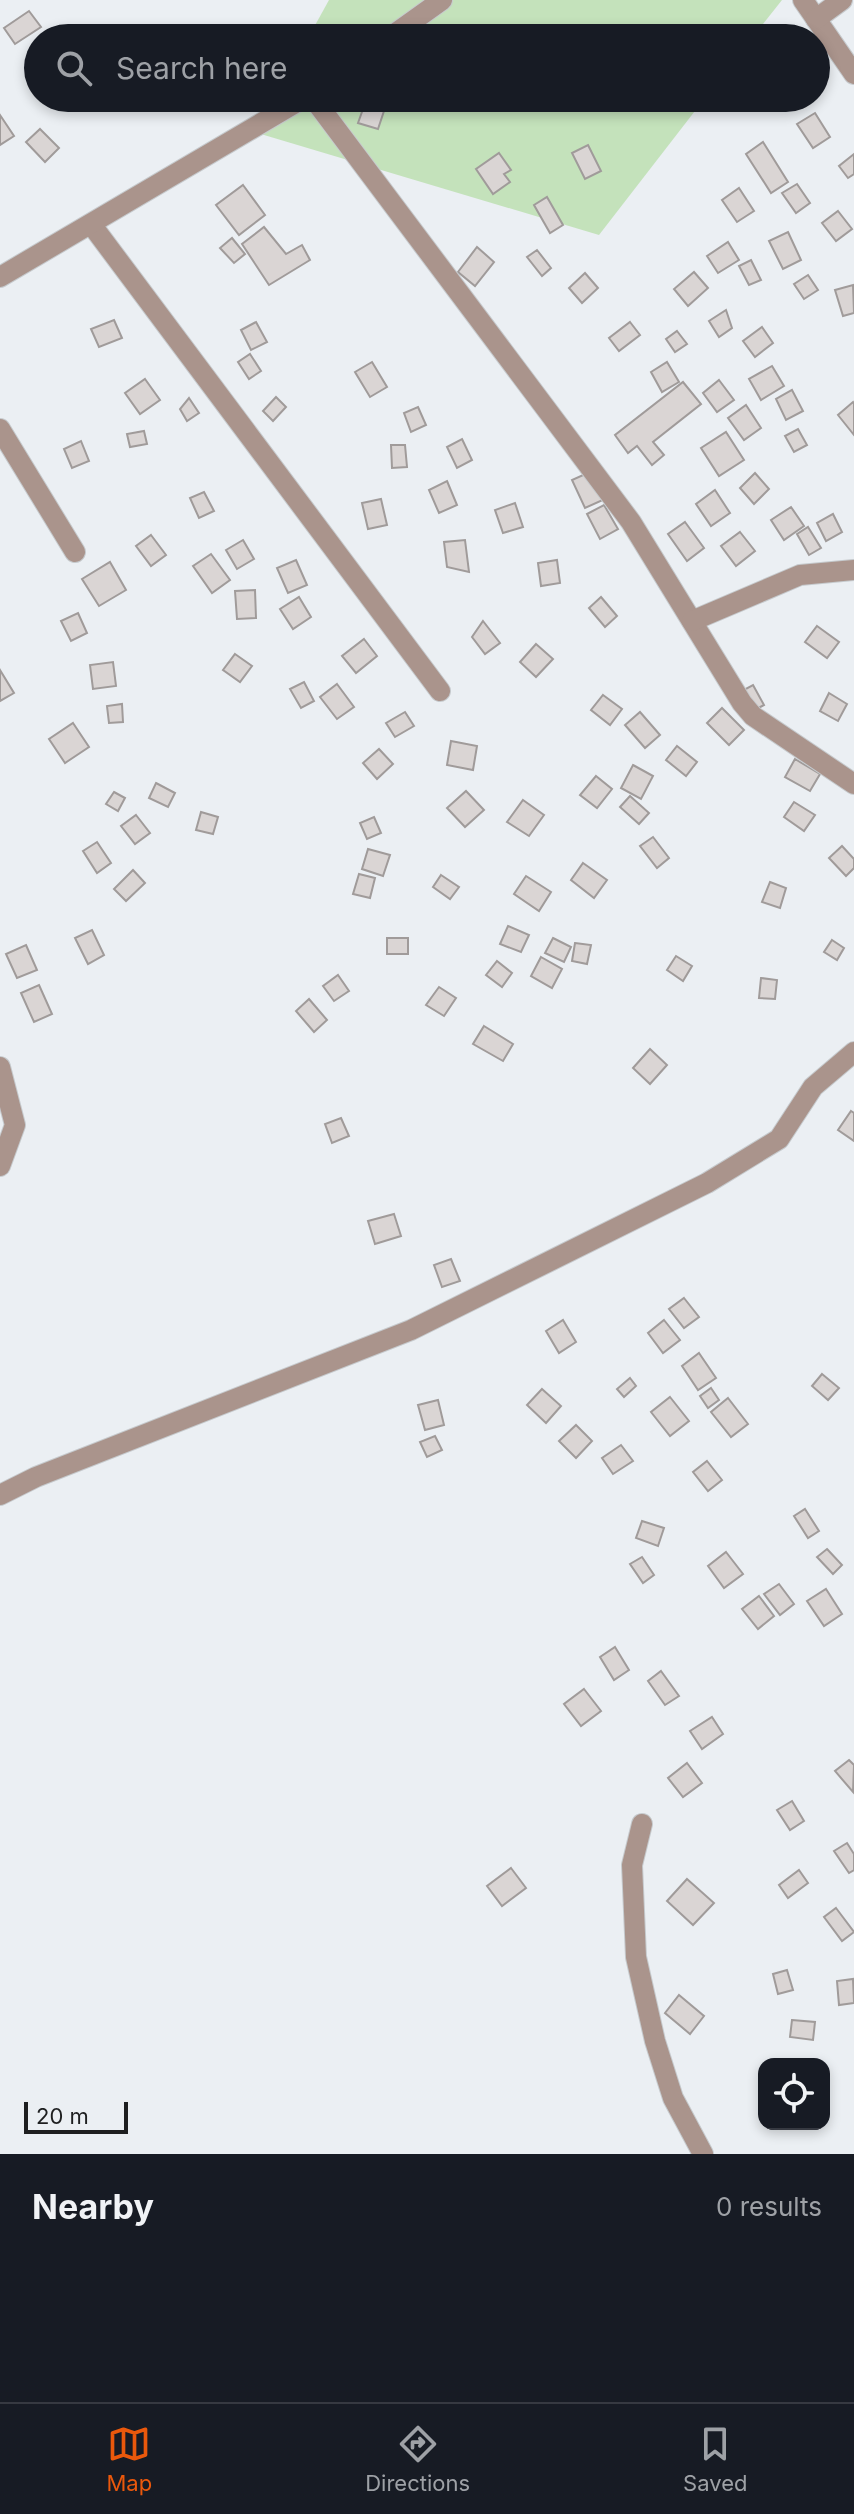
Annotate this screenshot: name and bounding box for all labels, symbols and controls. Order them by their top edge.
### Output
search box [24,24,830,112]
icon: search [52,46,96,90]
text: Search here [116,50,288,86]
map controls [758,2058,830,2130]
button: locate [758,2058,830,2130]
scale bar [24,2098,128,2134]
text: 20 m [36,2103,89,2129]
text: Nearby [32,2186,154,2227]
text: 0 results [716,2191,822,2222]
tab: Map [107,2422,152,2496]
tab: Directions [365,2422,470,2496]
tab: Saved [683,2422,747,2496]

